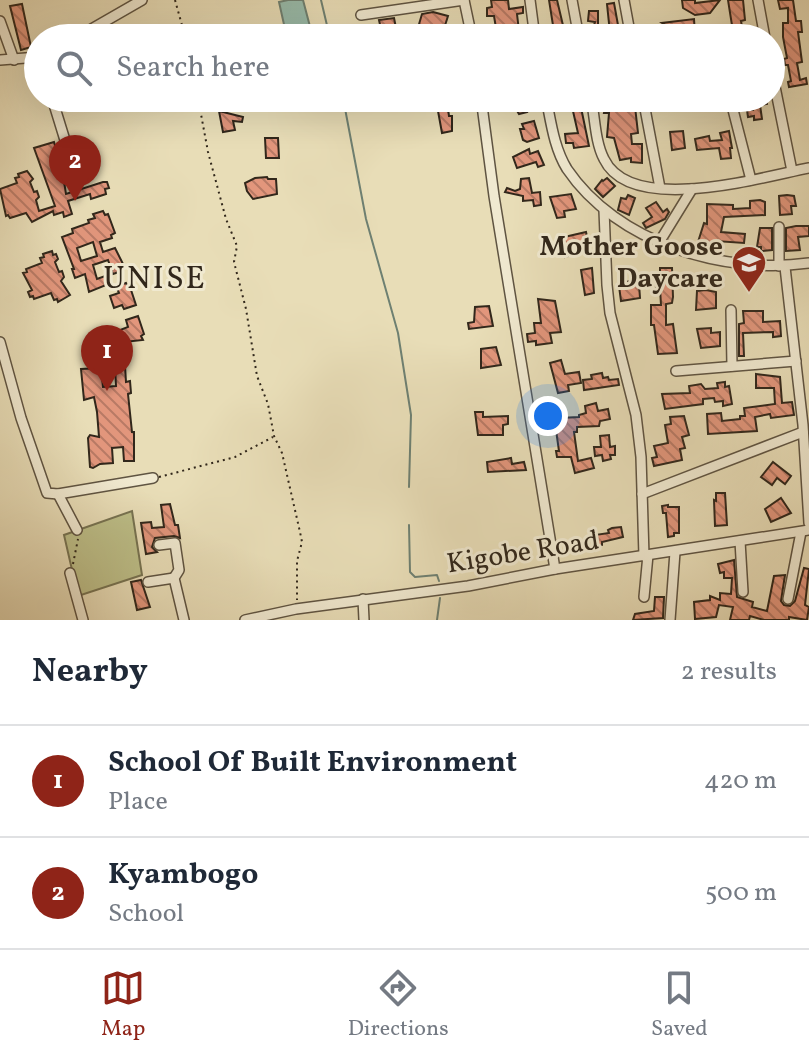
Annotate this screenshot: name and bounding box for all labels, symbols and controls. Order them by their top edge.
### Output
search box [24,24,785,112]
icon: search [52,46,96,90]
text: Search here [116,47,270,89]
pin: 2 [49,135,101,201]
place label: Mother Goose Daycare [540,228,723,299]
school or university icon: Mother Goose Daycare [730,244,768,294]
district label: UNISE [103,258,207,302]
pin: 1 [81,325,133,391]
your location [528,396,568,436]
street label: Kigobe Road [444,522,602,584]
text: Nearby [32,649,148,696]
text: 2 results [681,654,777,690]
text: School Of Built Environment [108,742,517,784]
text: 1 [53,763,63,799]
text: 420 m [704,763,777,799]
text: Place [108,784,168,820]
text: Kyambogo [108,854,258,896]
text: 2 [51,875,65,911]
text: 500 m [705,875,777,911]
text: School [108,896,184,932]
tab: Map [101,966,145,1045]
tab: Directions [348,966,449,1045]
tab: Saved [651,966,708,1045]

